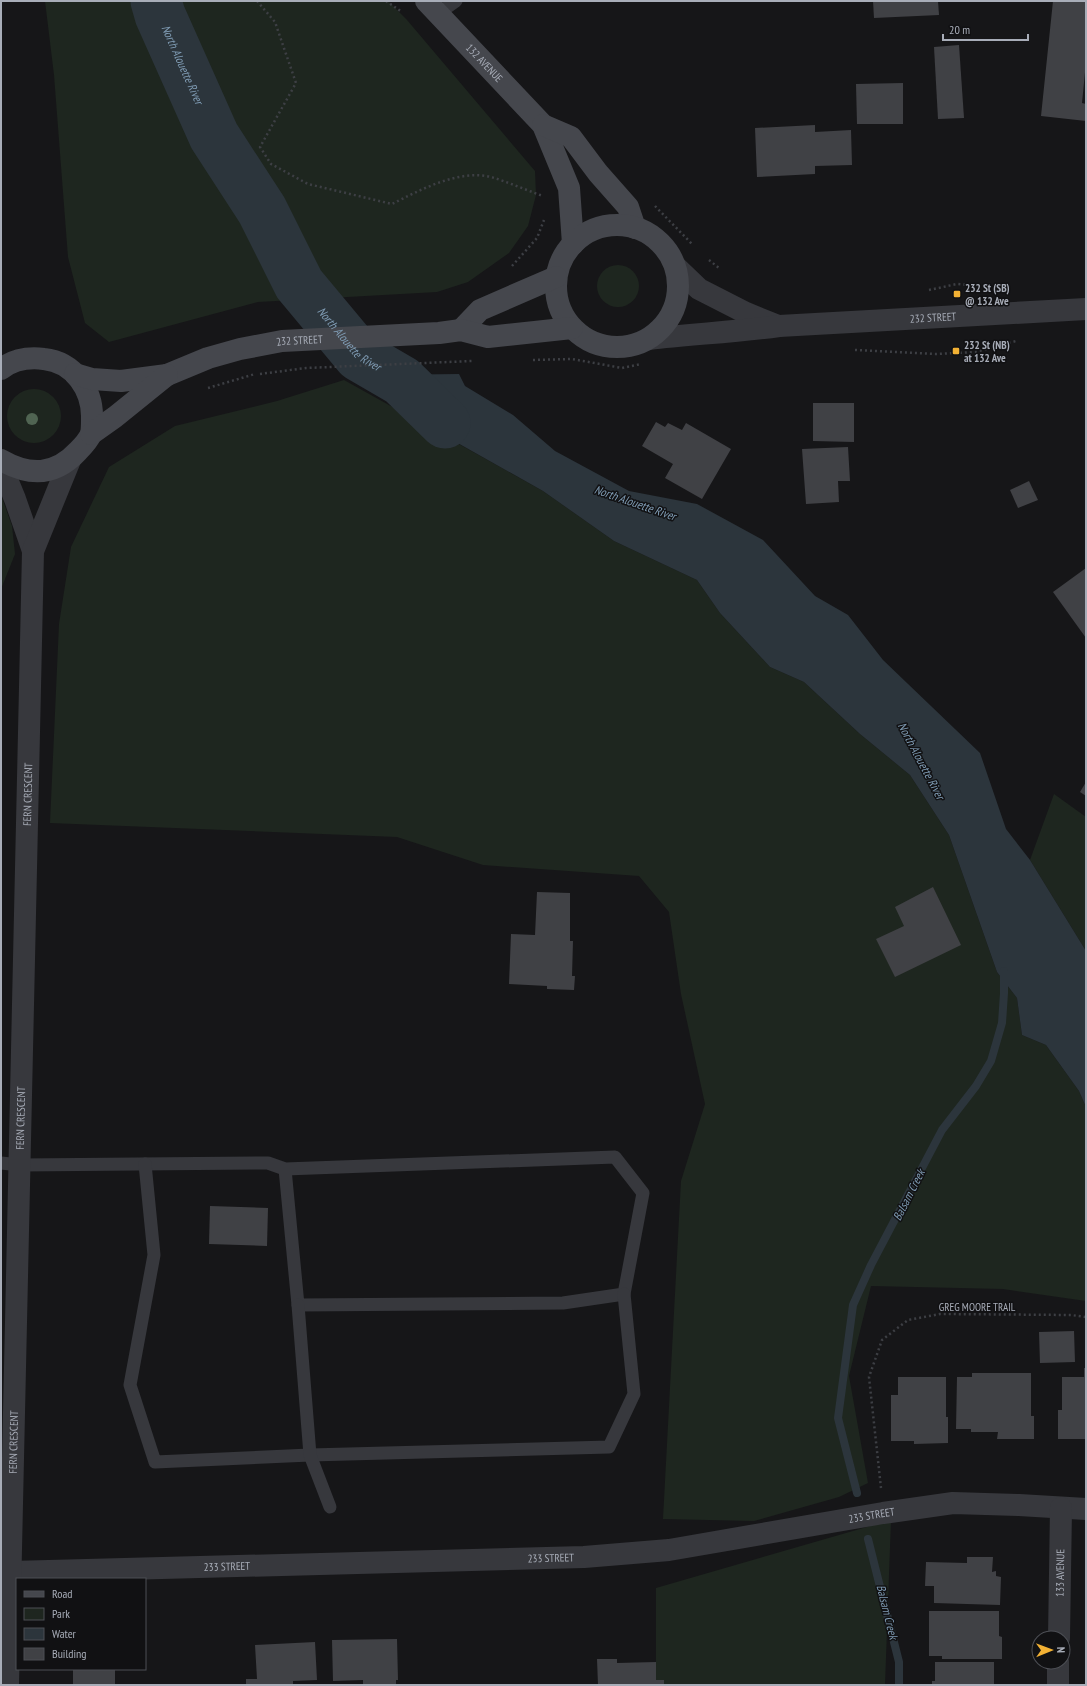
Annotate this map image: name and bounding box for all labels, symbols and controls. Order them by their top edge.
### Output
scale bar [943,16,1028,42]
text: 20 m [949,22,970,37]
water label: North Alouette River [158,23,208,108]
street label: 132 AVENUE [463,41,506,85]
place label: 232 St (SB) @ 132 Ave [965,281,1010,308]
marker: 232 St (SB) @ 132 Ave [952,289,962,299]
water label: North Alouette River [314,304,385,375]
street label: 232 STREET [909,309,957,326]
street label: 232 STREET [275,332,323,349]
place label: 232 St (NB) at 132 Ave [964,338,1010,365]
marker: 232 St (NB) at 132 Ave [951,346,961,356]
water label: North Alouette River [592,482,679,524]
water label: North Alouette River [895,720,949,803]
street label: FERN CRESCENT [20,762,35,826]
street label: FERN CRESCENT [13,1086,28,1150]
water label: Balsam Creek [889,1165,928,1223]
street label: GREG MOORE TRAIL [939,1300,1016,1314]
street label: FERN CRESCENT [6,1410,21,1474]
street label: 233 STREET [847,1504,896,1526]
street label: 133 AVENUE [1053,1549,1067,1597]
street label: 233 STREET [527,1550,574,1565]
street label: 233 STREET [203,1559,250,1574]
legend [16,1578,146,1670]
water label: Balsam Creek [873,1583,902,1642]
text: Road [52,1586,72,1601]
text: Park [52,1606,70,1621]
text: Water [52,1626,77,1641]
north arrow [1031,1630,1071,1670]
text: Building [52,1646,87,1661]
text: N [1054,1647,1068,1653]

